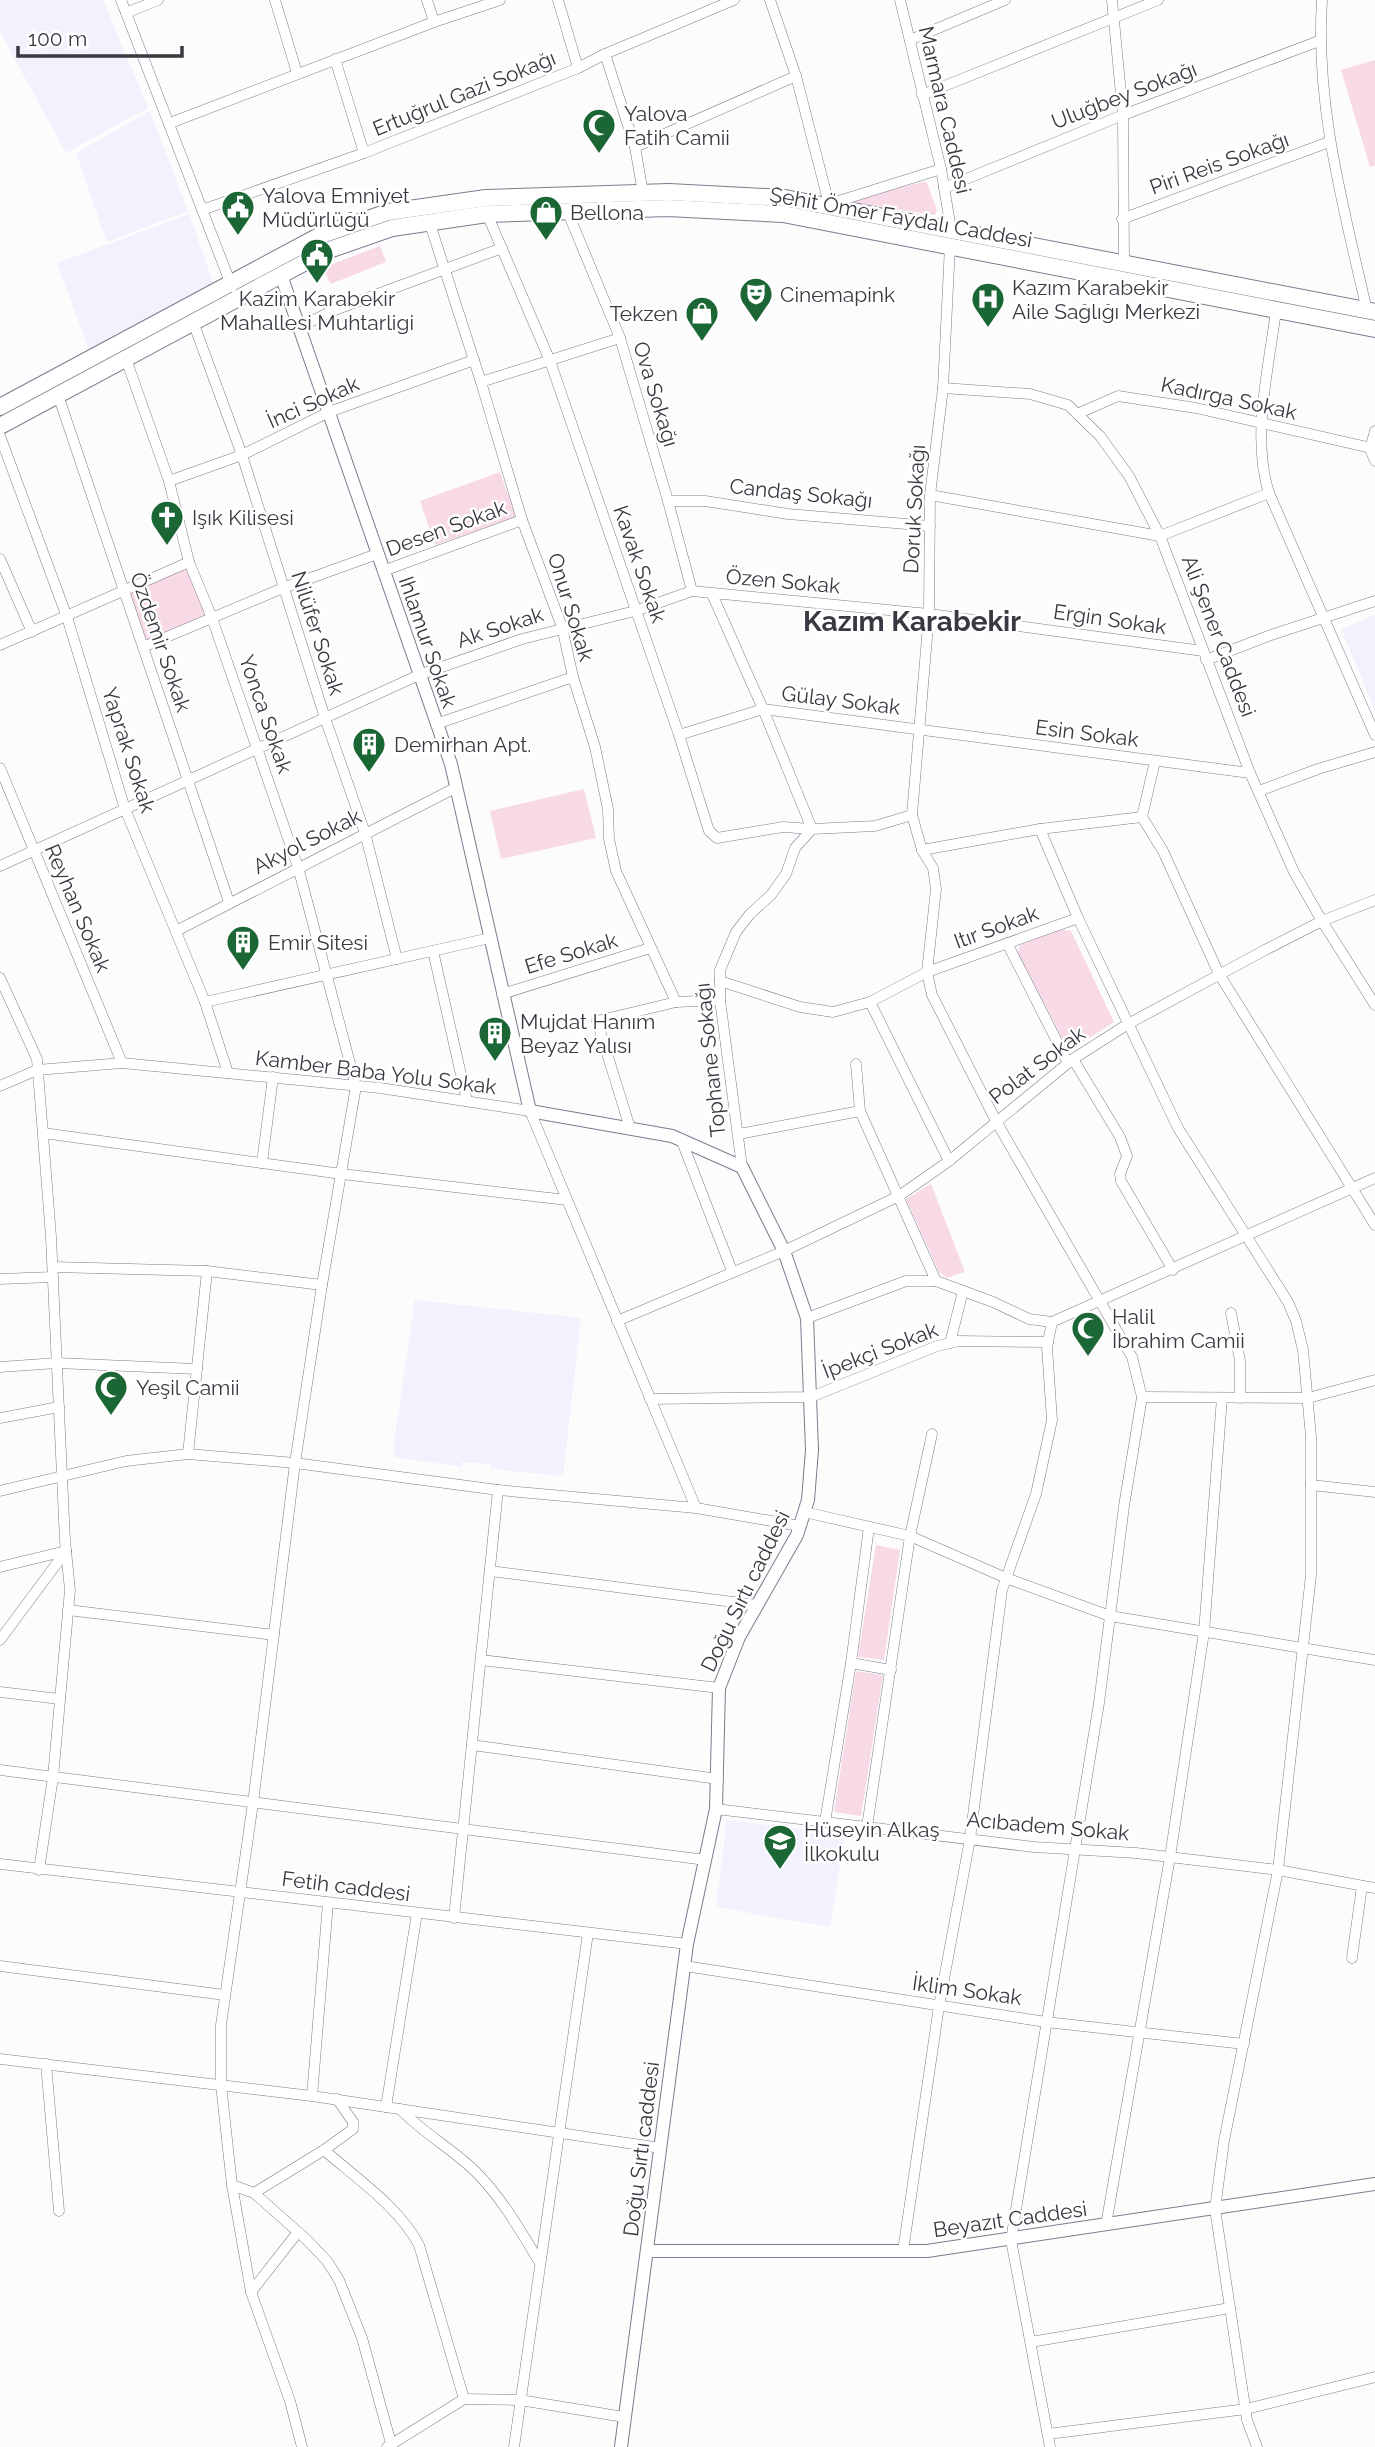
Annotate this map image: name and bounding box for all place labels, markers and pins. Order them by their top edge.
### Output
place label: Yalova Fatih Camii [624,101,730,150]
mosque icon: Yalova Fatih Camii [580,106,618,155]
place label: Yalova Emniyet Müdürlüğü [262,183,410,232]
public building icon: Yalova Emniyet Müdürlüğü [219,188,257,237]
shop icon: Bellona [527,193,565,242]
place label: Bellona [570,200,644,225]
public building icon: Kazim Karabekir Mahallesi Muhtarligi [298,236,336,285]
theatre icon: Cinemapink [737,275,775,324]
place label: Kazım Karabekir Aile Sağlığı Merkezi [1012,275,1200,324]
hospital icon: Kazım Karabekir Aile Sağlığı Merkezi [969,280,1007,329]
place label: Cinemapink [780,282,895,307]
place label: Kazim Karabekir Mahallesi Muhtarligi [220,286,414,335]
shop icon: Tekzen [683,294,721,343]
place label: Tekzen [609,301,678,326]
church icon: Işık Kilisesi [148,498,186,547]
place label: Işık Kilisesi [192,505,294,530]
building icon: Demirhan Apt. [350,725,388,774]
place label: Demirhan Apt. [394,732,531,757]
building icon: Emir Sitesi [224,923,262,972]
place label: Emir Sitesi [268,930,368,955]
place label: Mujdat Hanım Beyaz Yalısı [520,1009,655,1058]
building icon: Mujdat Hanım Beyaz Yalısı [476,1014,514,1063]
place label: Halil İbrahim Camii [1112,1304,1245,1353]
mosque icon: Halil İbrahim Camii [1069,1309,1107,1358]
mosque icon: Yeşil Camii [92,1368,130,1417]
place label: Yeşil Camii [136,1375,240,1400]
place label: Hüseyin Alkaş İlkokulu [804,1817,940,1866]
school or university icon: Hüseyin Alkaş İlkokulu [761,1822,799,1871]

